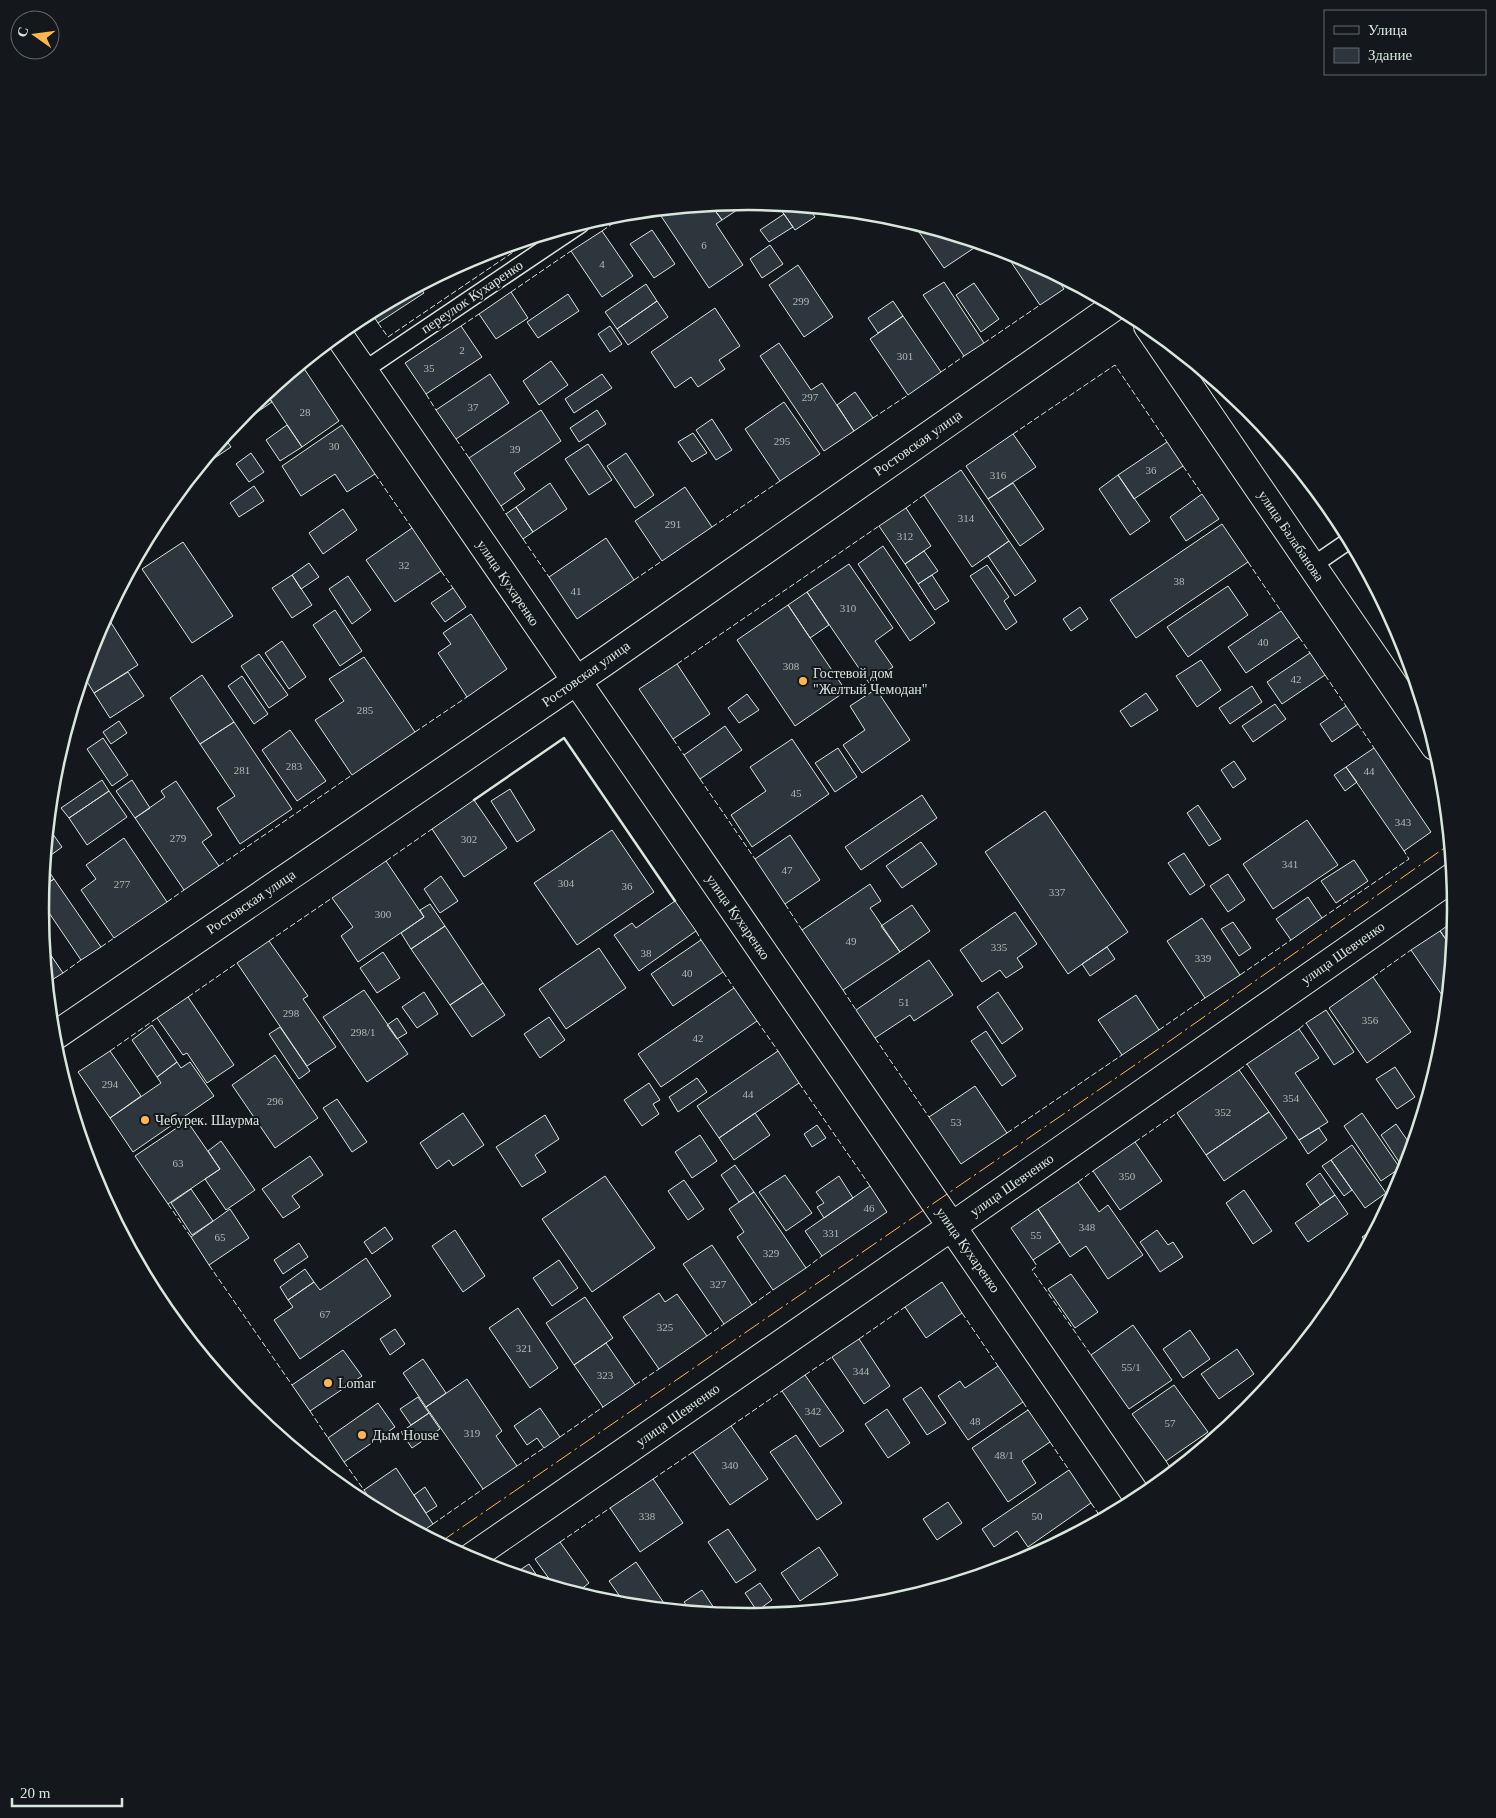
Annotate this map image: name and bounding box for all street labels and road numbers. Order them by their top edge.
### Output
street label: переулок Кухаренко [418,257,526,337]
street label: Ростовская улица [871,407,966,479]
street label: улица Балабанова [1255,488,1327,585]
street label: улица Кухаренко [474,537,542,629]
street label: Ростовская улица [539,638,634,710]
street label: Ростовская улица [204,866,299,937]
street label: улица Кухаренко [703,872,773,962]
street label: улица Шевченко [1298,919,1388,987]
street label: улица Шевченко [967,1151,1057,1219]
street label: улица Кухаренко [933,1205,1003,1295]
street label: улица Шевченко [633,1381,723,1449]

